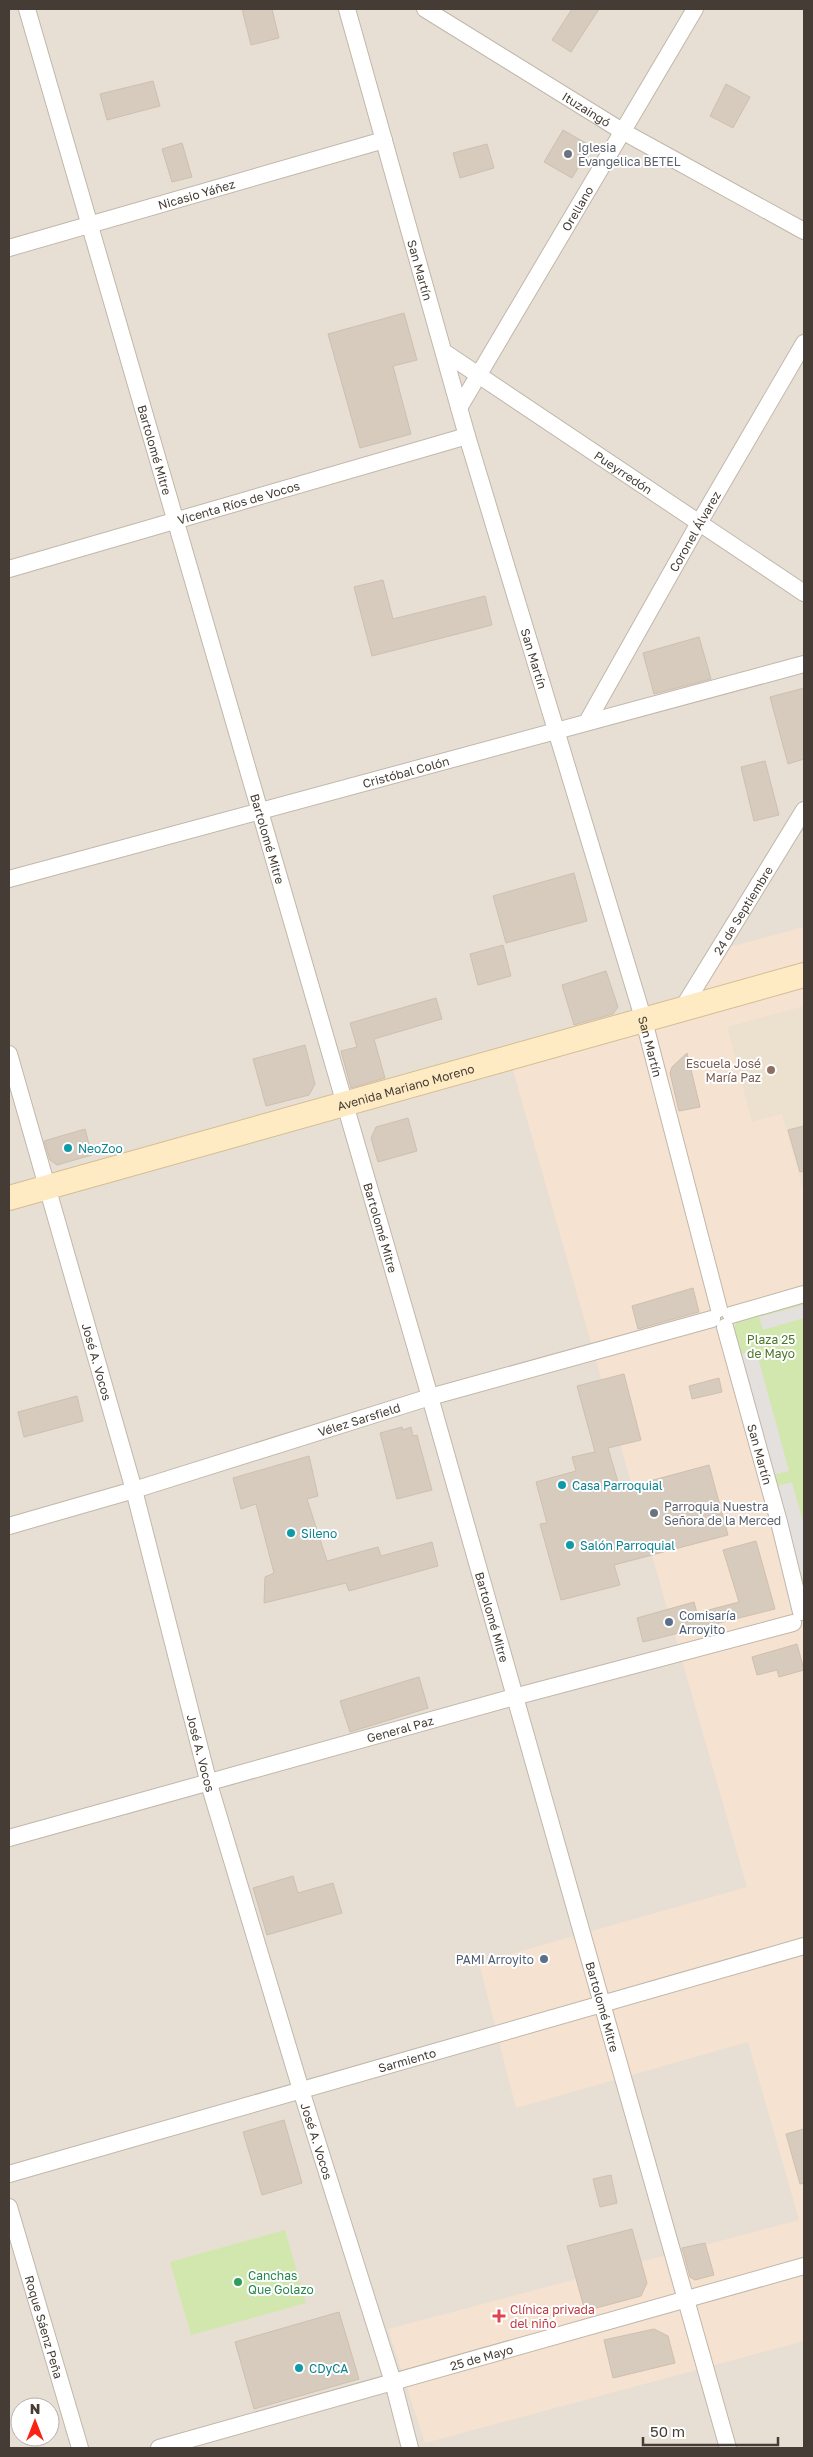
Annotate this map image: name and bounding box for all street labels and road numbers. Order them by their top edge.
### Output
street label: Ituzaingó [560,88,613,130]
street label: Nicasio Yáñez [156,176,237,212]
street label: Orellano [558,183,596,233]
street label: San Martín [405,238,436,302]
street label: Bartolomé Mitre [135,403,175,497]
street label: Pueyrredón [592,447,655,497]
street label: Vicenta Ríos de Vocos [176,477,301,527]
street label: Coronel Álvarez [666,488,724,574]
street label: San Martín [518,626,551,690]
street label: Cristóbal Colón [361,753,451,791]
street label: Bartolomé Mitre [248,792,288,886]
street label: 24 de Septiembre [710,863,776,957]
street label: San Martín [635,1014,666,1078]
street label: Avenida Mariano Moreno [335,1060,476,1113]
street label: Bartolomé Mitre [361,1181,401,1275]
street label: José A. Vocos [79,1321,115,1402]
street label: Vélez Sarsfield [316,1399,402,1439]
street label: San Martín [745,1422,776,1486]
street label: Bartolomé Mitre [472,1570,512,1664]
street label: General Paz [365,1712,435,1745]
street label: José A. Vocos [184,1713,218,1794]
street label: Bartolomé Mitre [583,1960,623,2054]
street label: Sarmiento [376,2044,438,2075]
street label: José A. Vocos [298,2101,336,2181]
street label: Roque Sáenz Peña [22,2274,67,2380]
street label: 25 de Mayo [448,2341,515,2373]

